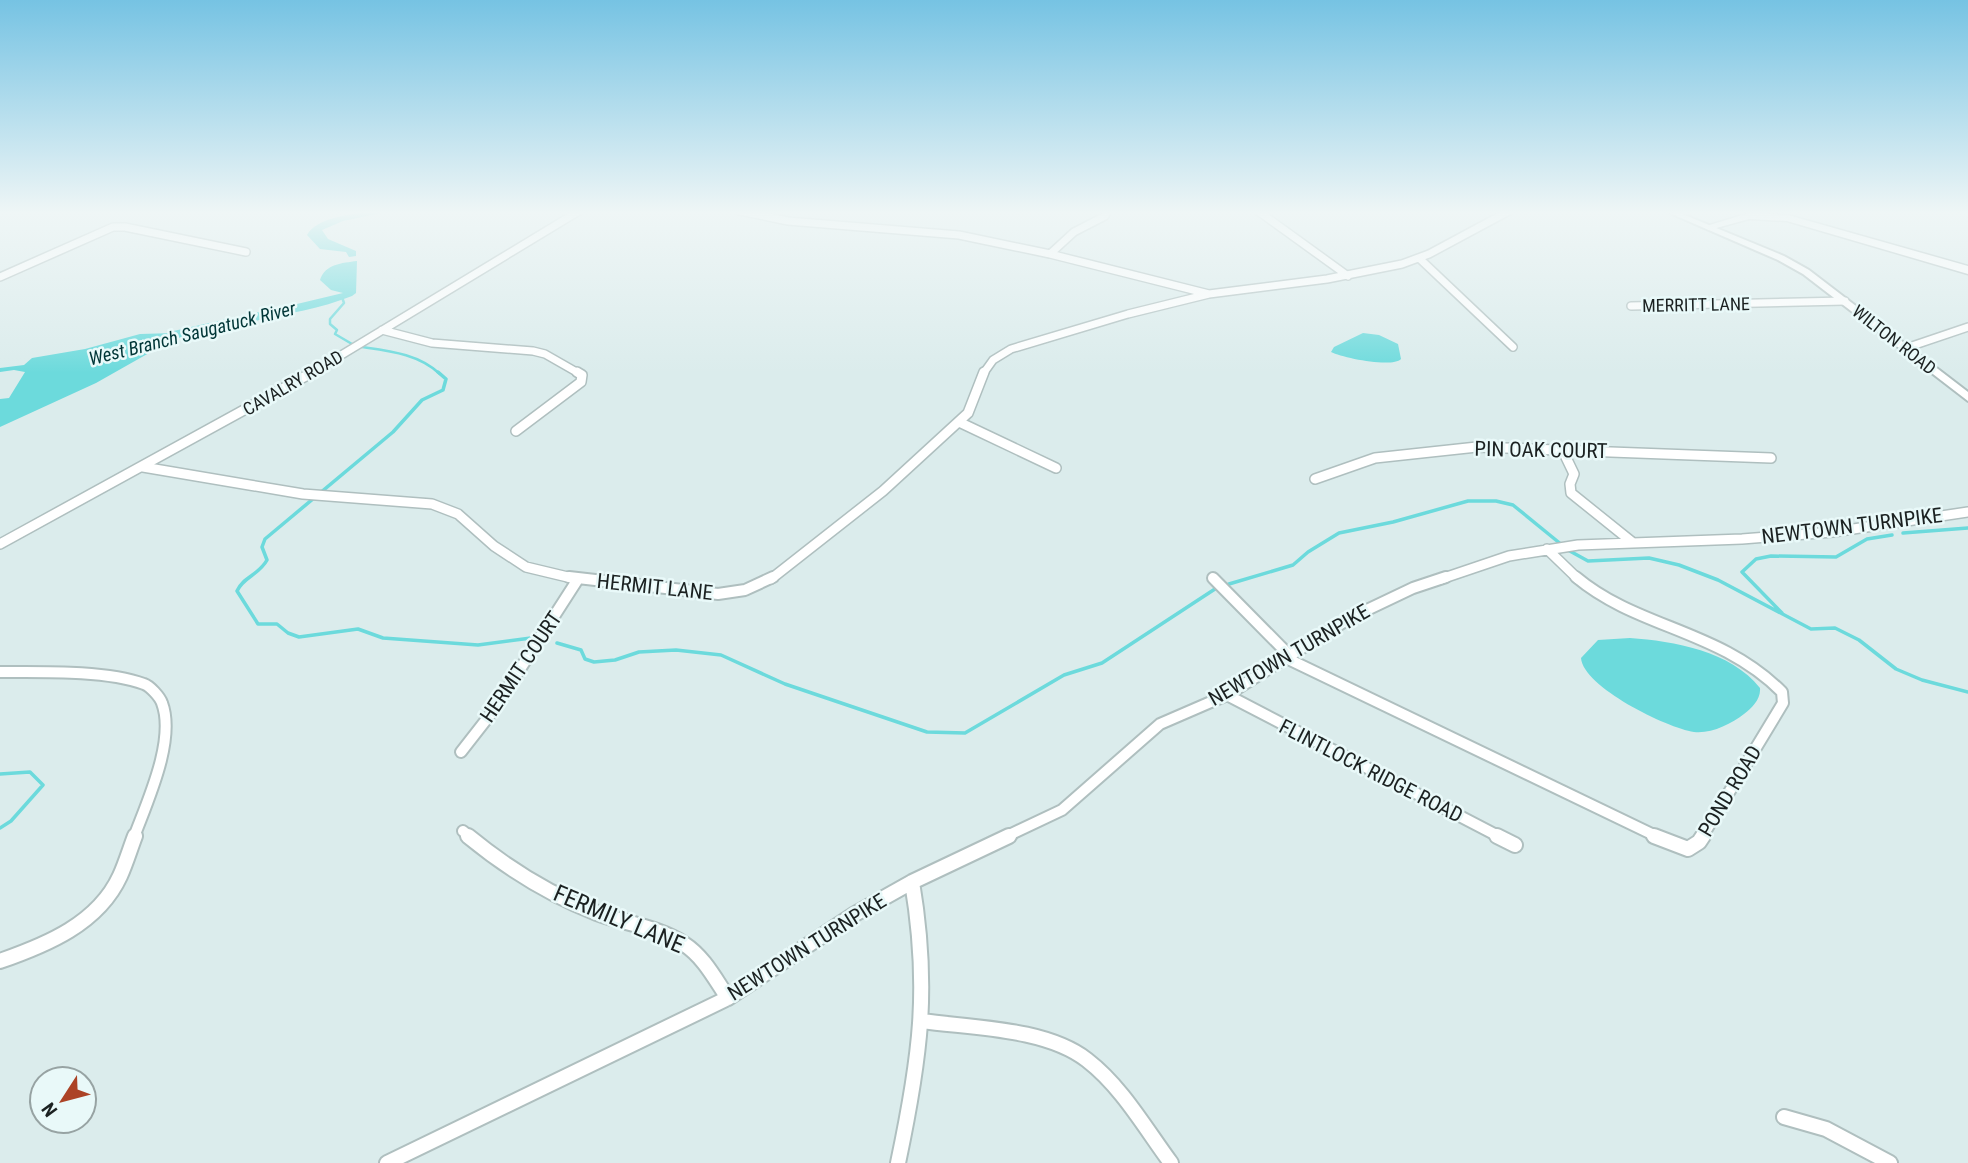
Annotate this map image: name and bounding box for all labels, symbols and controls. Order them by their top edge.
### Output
street label: MERRITT LANE [1642,293,1750,316]
water label: West Branch Saugatuck River [86,297,298,370]
street label: WILTON ROAD [1848,300,1940,379]
street label: CAVALRY ROAD [239,346,346,420]
street label: PIN OAK COURT [1474,437,1608,463]
street label: NEWTOWN TURNPIKE [1760,503,1944,549]
street label: HERMIT LANE [596,569,714,605]
street label: NEWTOWN TURNPIKE [1204,599,1374,711]
street label: HERMIT COURT [475,607,567,727]
street label: FLINTLOCK RIDGE ROAD [1275,714,1467,828]
street label: POND ROAD [1694,741,1766,841]
street label: FERMILY LANE [549,879,689,959]
street label: NEWTOWN TURNPIKE [723,889,891,1005]
north arrow [28,1065,98,1135]
text: N [37,1098,62,1121]

